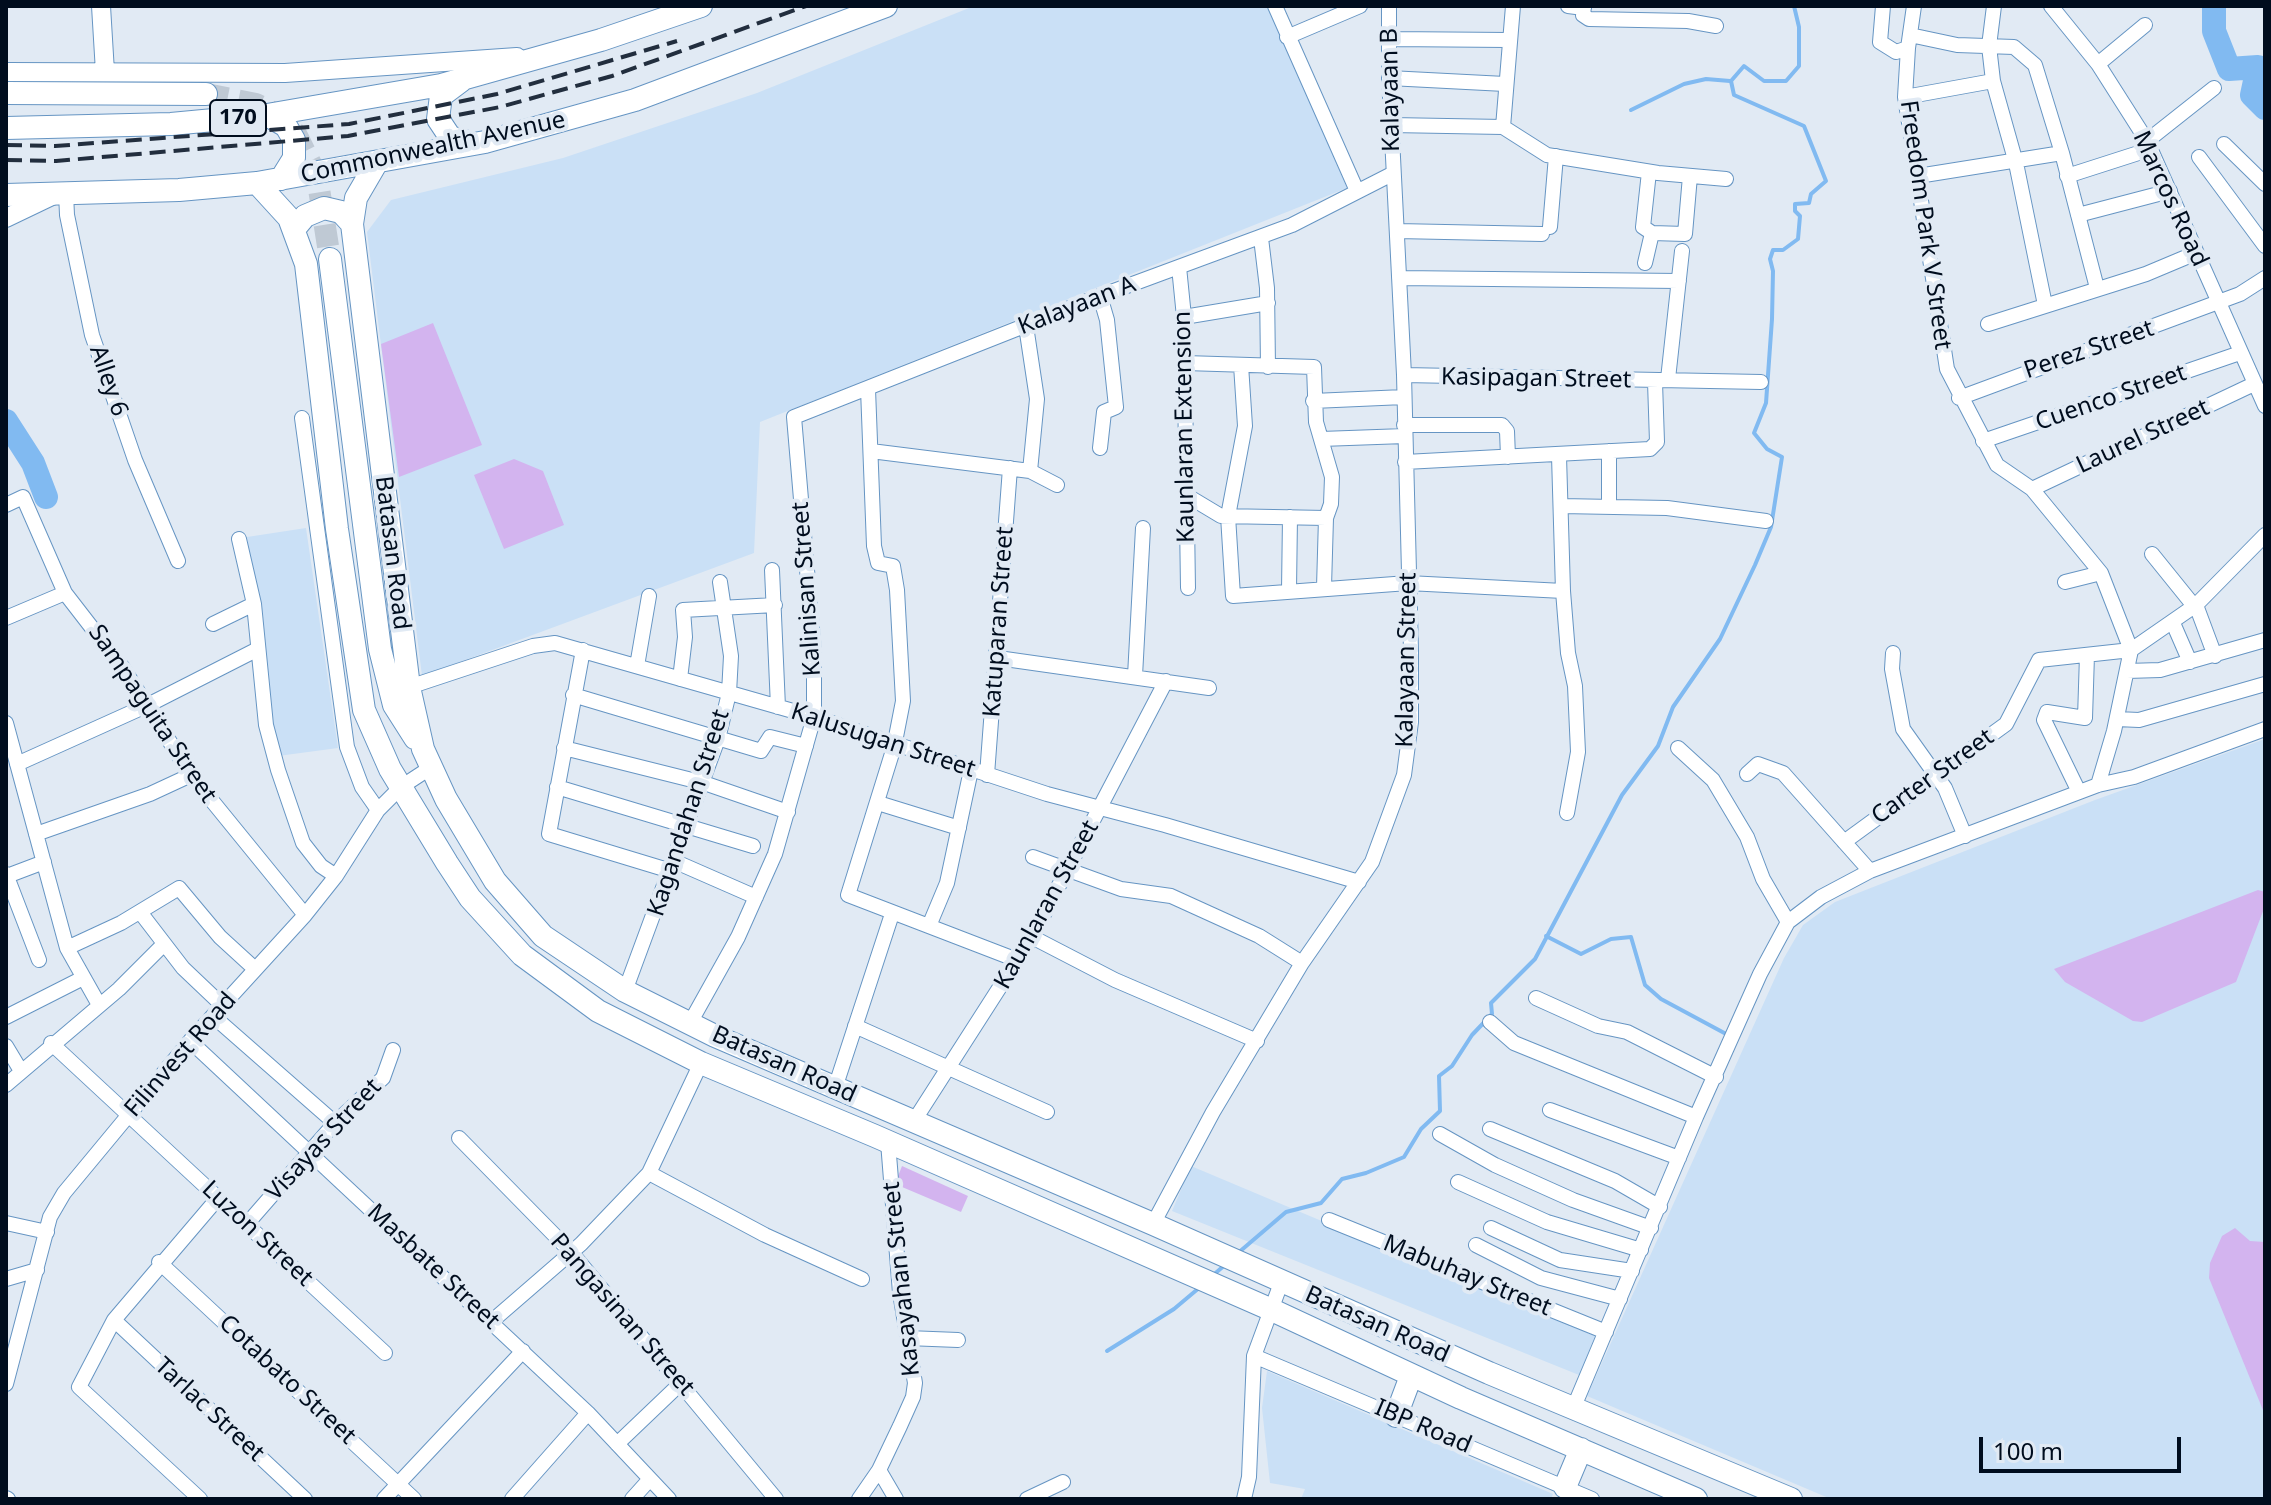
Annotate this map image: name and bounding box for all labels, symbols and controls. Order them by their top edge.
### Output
street label: Kalayaan B [1376,28,1406,152]
street label: Freedom Park V Street [1893,98,1957,352]
road number: 170 [210,100,266,136]
street label: Commonwealth Avenue [298,106,568,190]
street label: Marcos Road [2126,127,2214,271]
street label: Kalayaan A [1014,270,1140,342]
street label: Kaunlaran Extension [1169,311,1201,543]
street label: Perez Street [2020,314,2158,386]
street label: Alley 6 [83,342,133,420]
street label: Cuenco Street [2032,359,2190,437]
street label: Kasipagan Street [1440,363,1632,395]
street label: Laurel Street [2072,394,2214,480]
street label: Batasan Road [368,474,416,632]
street label: Kalinisan Street [787,501,827,677]
street label: Katuparan Street [978,526,1020,718]
street label: Kalayaan Street [1391,572,1423,748]
street label: Sampaguita Street [82,620,222,808]
street label: Kalusugan Street [787,698,979,784]
street label: Kagandahan Street [642,706,736,920]
street label: Carter Street [1866,723,2000,831]
street label: Kaunlaran Street [989,816,1105,994]
street label: Filinvest Road [119,987,243,1123]
street label: Batasan Road [707,1020,861,1110]
street label: Visayas Street [260,1073,388,1207]
street label: Luzon Street [196,1175,318,1293]
street label: Kasayahan Street [877,1180,927,1378]
street label: Masbate Street [361,1198,505,1336]
street label: Pangasinan Street [544,1228,700,1402]
street label: Mabuhay Street [1379,1229,1555,1323]
street label: Batasan Road [1300,1280,1454,1370]
street label: Cotabato Street [213,1309,361,1451]
street label: Tarlac Street [148,1352,270,1468]
street label: IBP Road [1370,1394,1476,1460]
scale bar [1983,1421,2185,1471]
text: 100 m [1993,1434,2063,1467]

